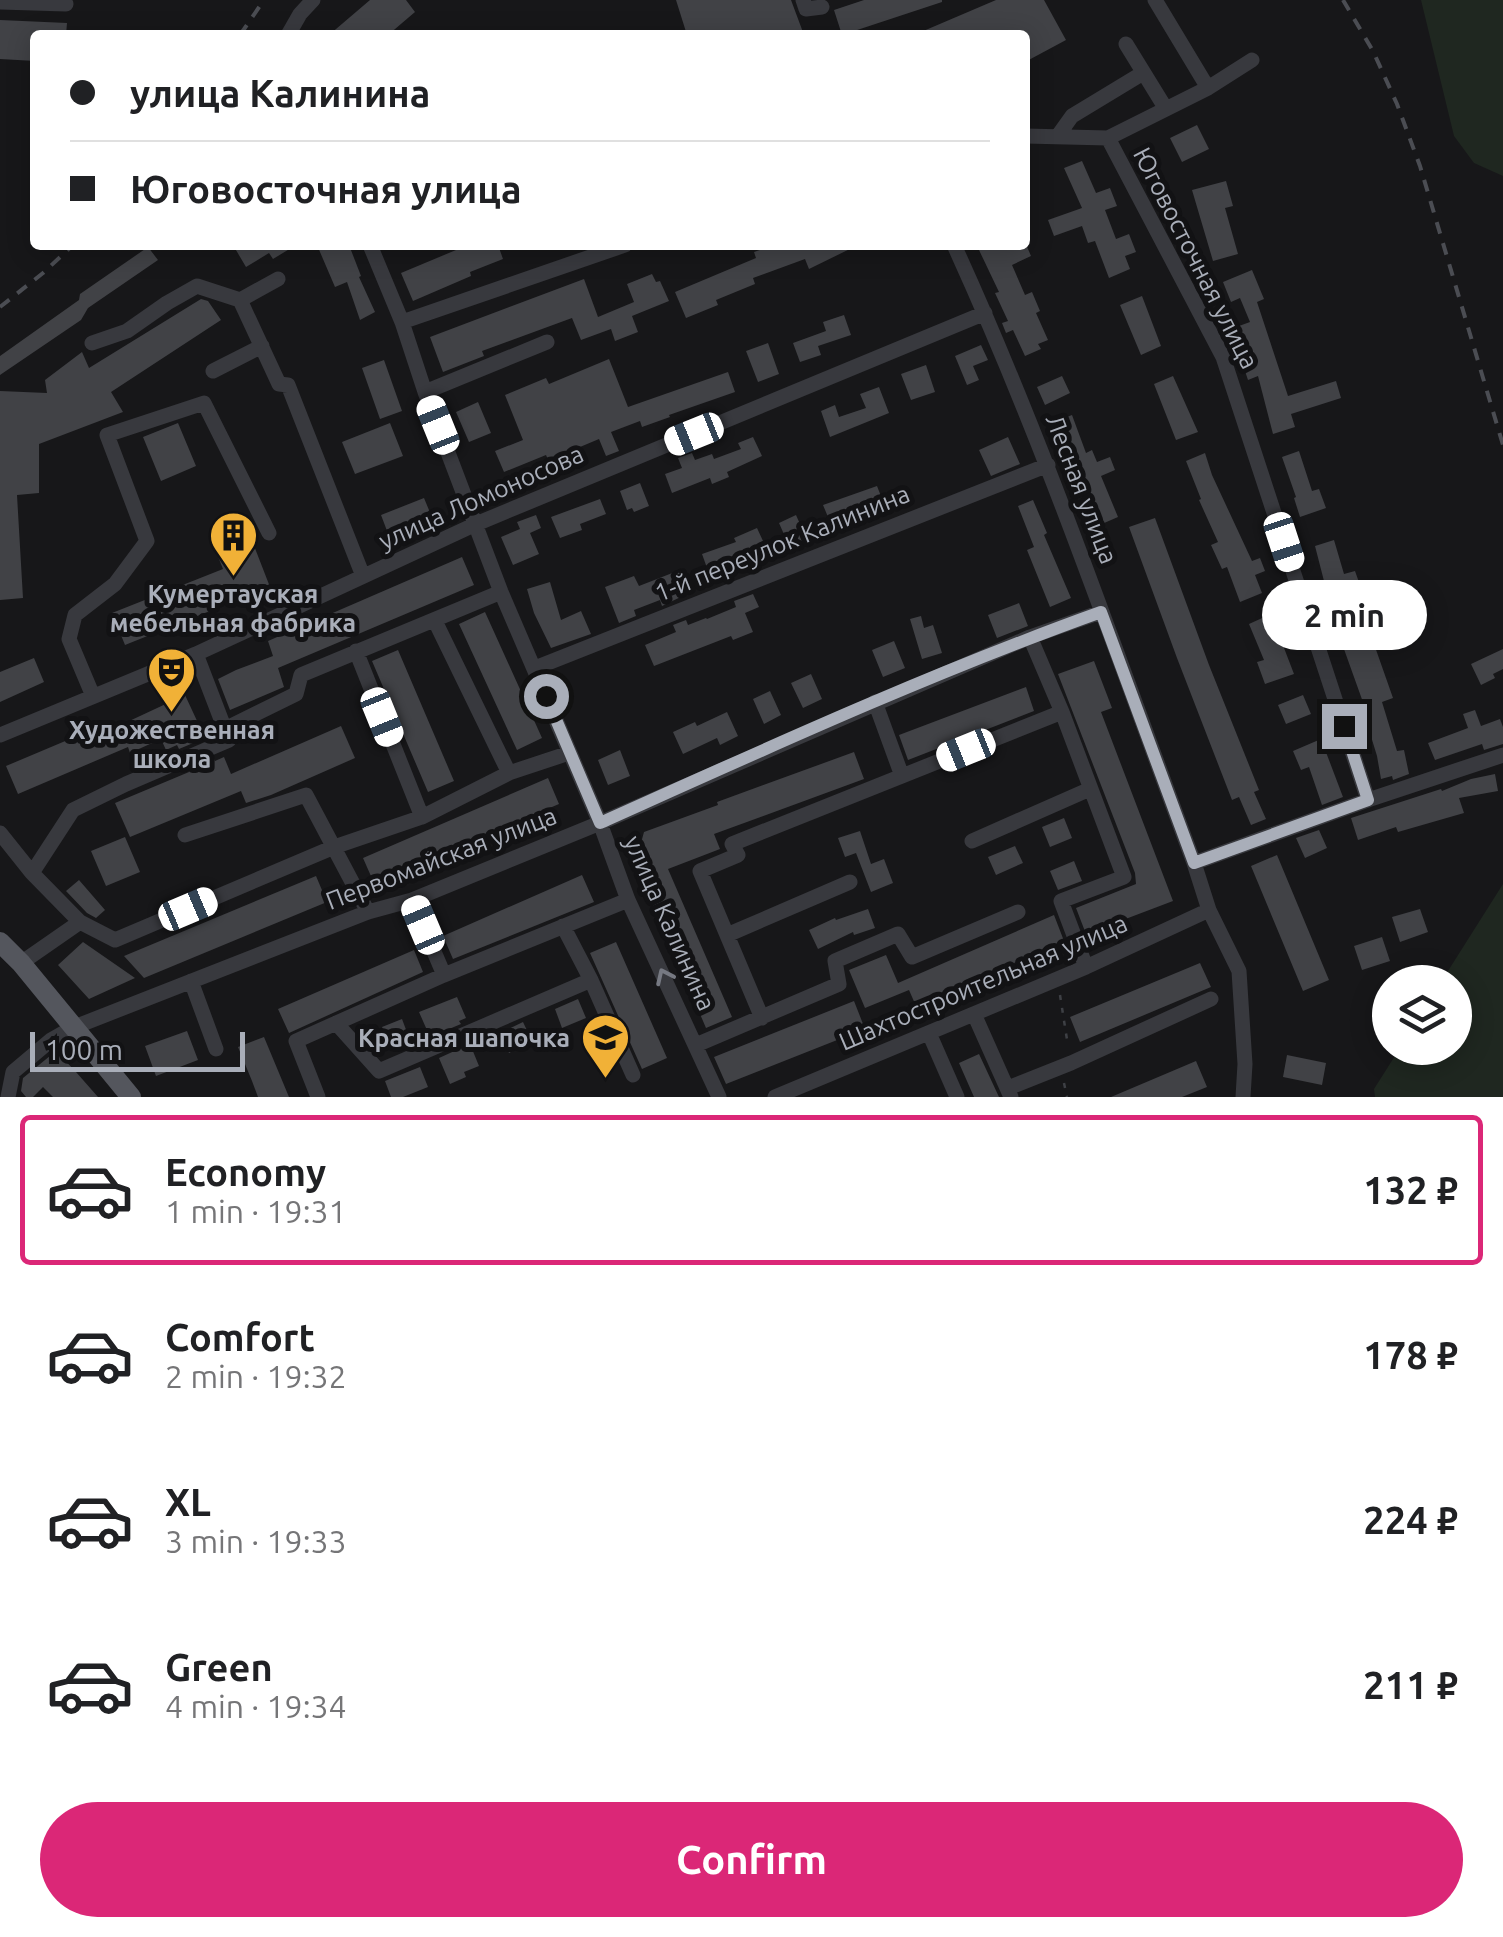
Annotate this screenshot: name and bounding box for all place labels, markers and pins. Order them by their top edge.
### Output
building icon: Кумертауская мебельная фабрика [207,510,259,578]
place label: Кумертауская мебельная фабрика [110,580,356,637]
theatre icon: Художественная школа [146,646,198,714]
place label: Художественная школа [69,716,275,773]
school or university icon: Красная шапочка [579,1012,631,1080]
place label: Красная шапочка [358,1024,570,1052]

